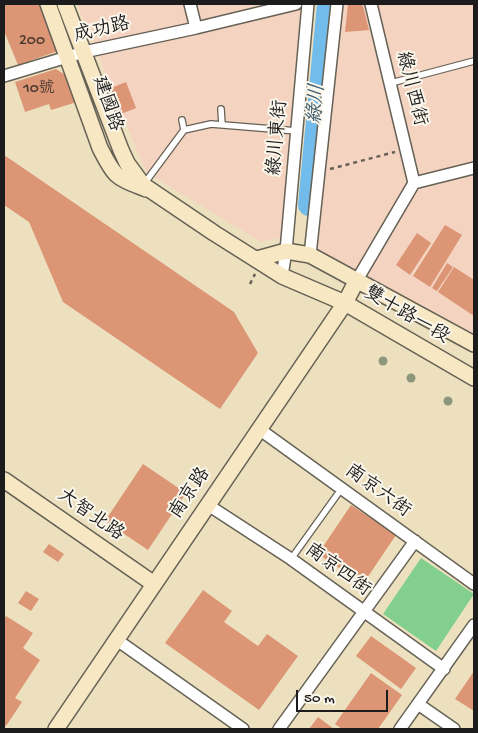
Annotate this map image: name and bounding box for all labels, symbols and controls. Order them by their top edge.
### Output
street label: 成功路 [72,13,132,49]
house number: 200 [19,32,45,52]
street label: 綠川西街 [390,49,430,129]
street label: 建國路 [86,73,126,135]
house number: 10號 [23,80,55,100]
water label: 綠川 [304,83,332,125]
street label: 綠川東街 [264,99,294,177]
street label: 雙十路一段 [359,282,453,350]
street label: 南京六街 [340,460,414,524]
street label: 南京路 [166,464,216,524]
street label: 大智北路 [52,485,128,547]
street label: 南京四街 [300,539,374,603]
scale bar [298,680,390,712]
text: 50 m [304,690,335,708]

